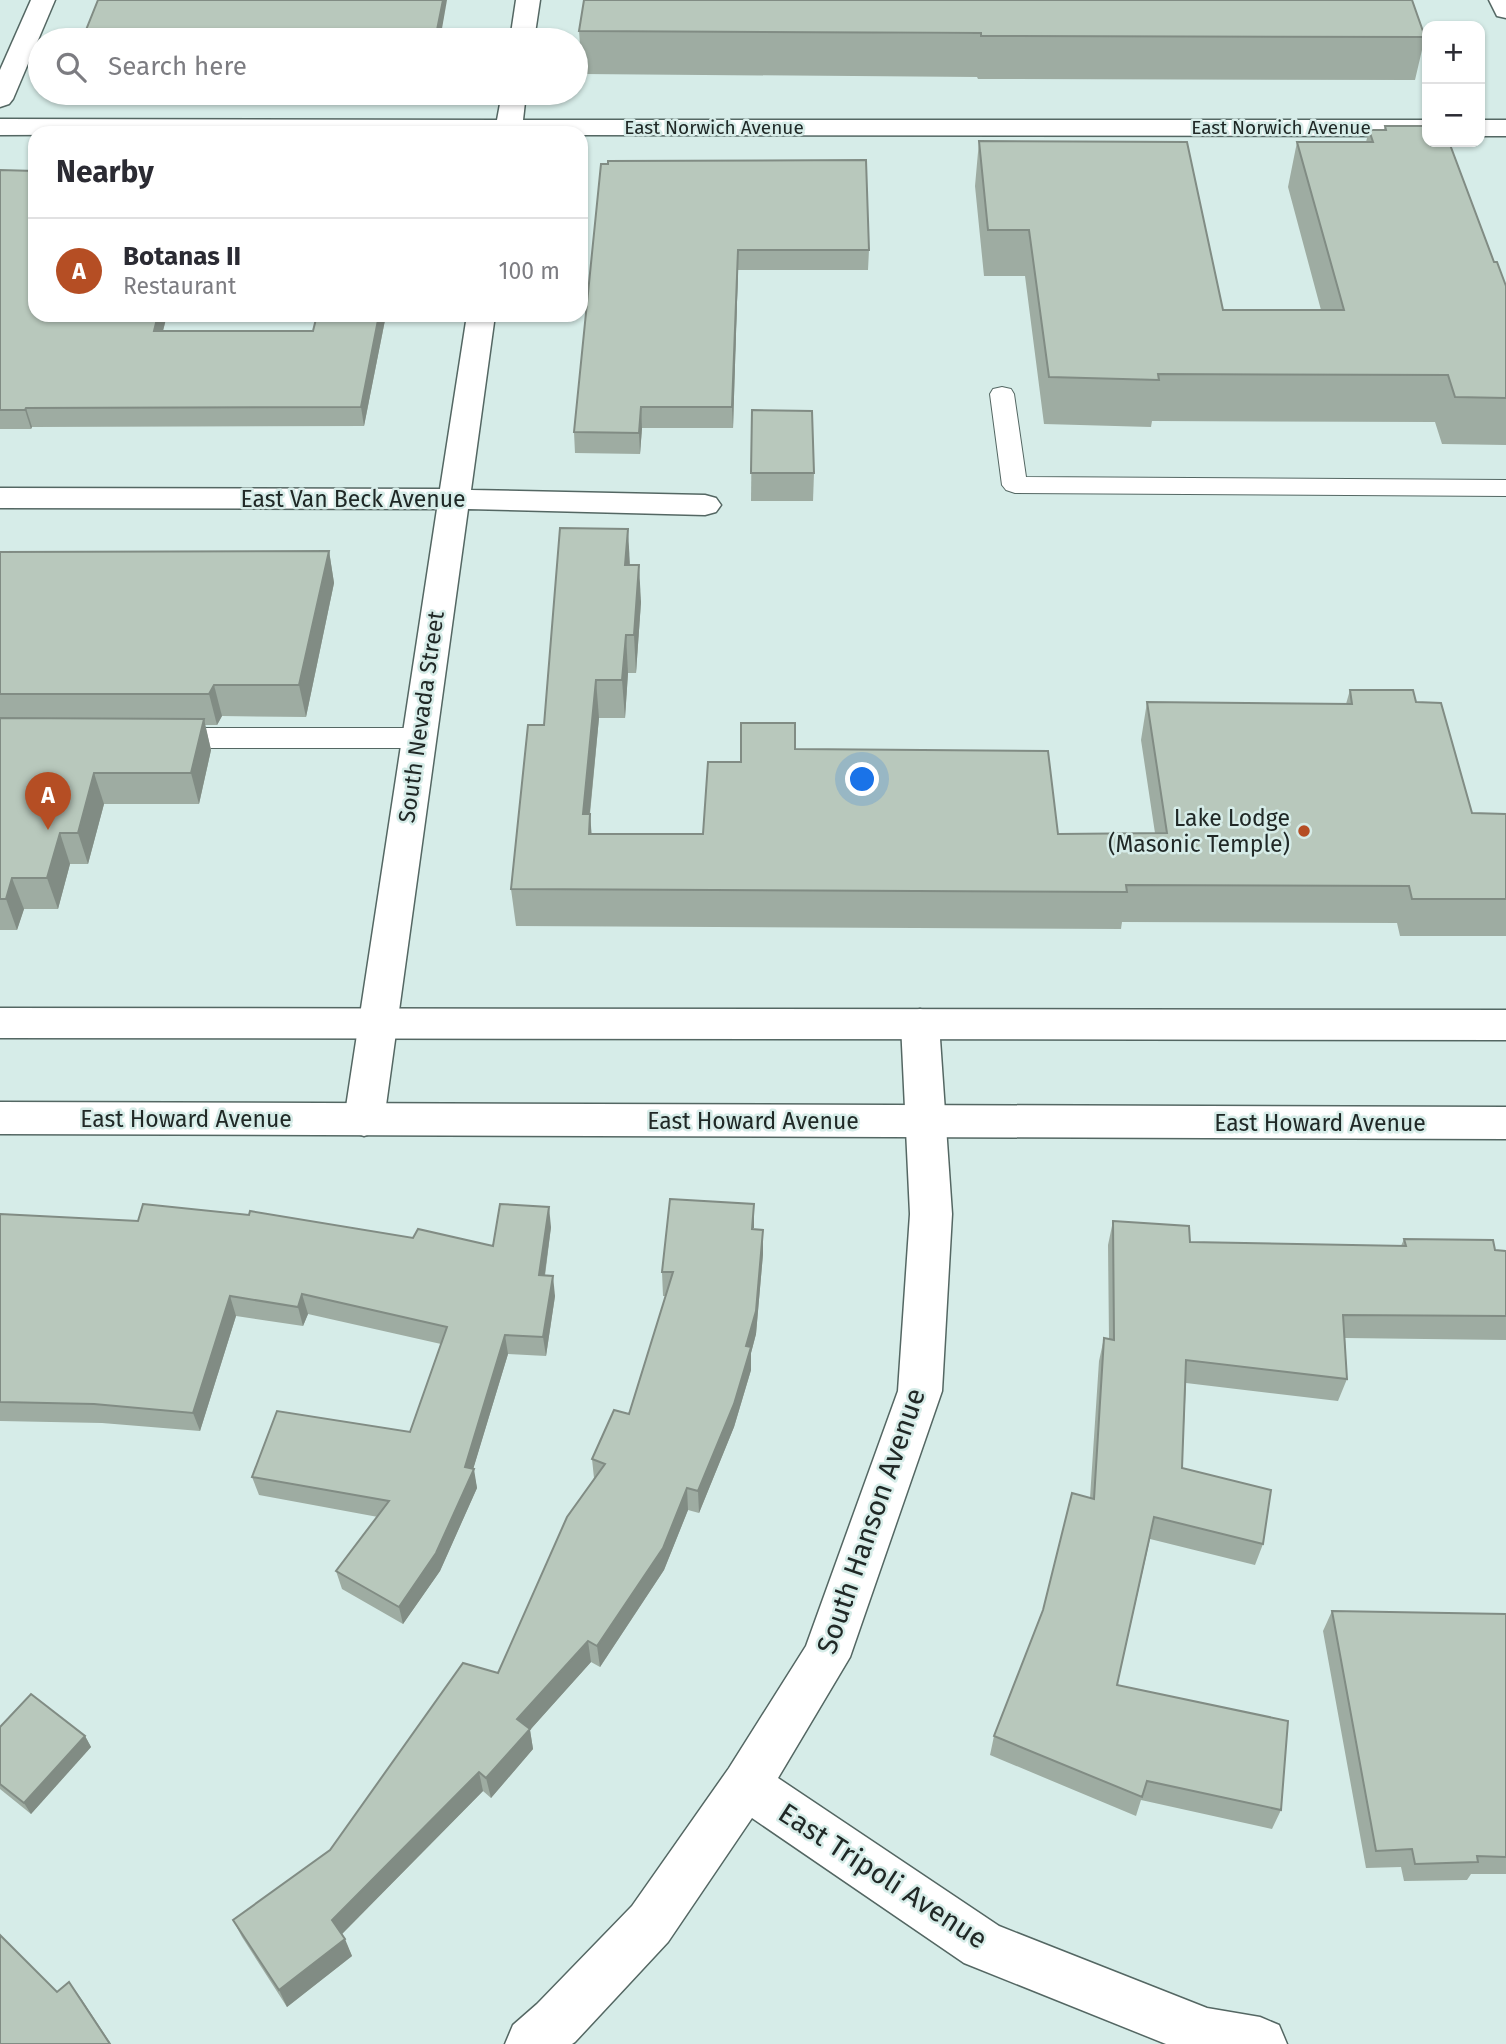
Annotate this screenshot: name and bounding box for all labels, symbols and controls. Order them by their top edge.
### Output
map controls [1422,21,1485,147]
button: + [1422,21,1485,84]
search box [28,28,588,105]
icon: search [52,48,90,86]
text: Search here [108,51,247,82]
button: − [1422,84,1485,147]
street label: East Norwich Avenue [624,116,804,139]
street label: East Norwich Avenue [1191,116,1371,139]
text: Nearby [56,154,154,190]
text: Botanas II [123,241,241,272]
text: A [72,257,86,285]
text: 100 m [499,257,560,285]
text: Restaurant [123,272,236,300]
street label: East Van Beck Avenue [240,485,466,513]
street label: South Nevada Street [392,609,450,825]
your location [845,762,879,796]
pin: A [25,772,71,830]
place label: Lake Lodge (Masonic Temple) [1108,804,1290,858]
marker: Lake Lodge (Masonic Temple) [1296,823,1312,839]
street label: East Howard Avenue [80,1105,292,1133]
street label: East Howard Avenue [647,1107,859,1135]
street label: East Howard Avenue [1214,1109,1426,1137]
street label: South Hanson Avenue [810,1384,932,1658]
street label: East Tripoli Avenue [773,1796,993,1956]

